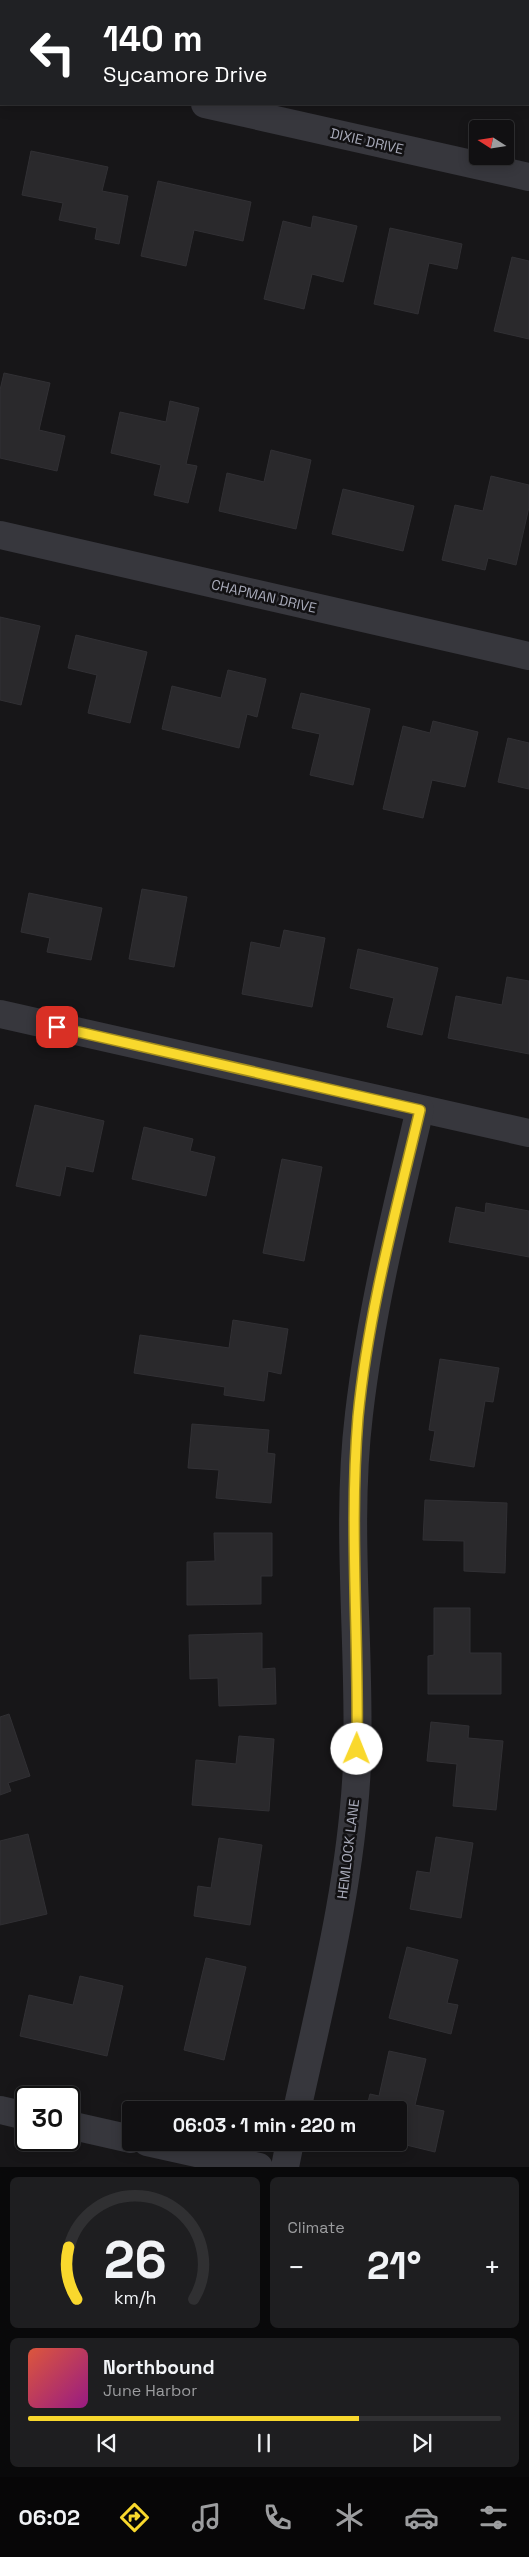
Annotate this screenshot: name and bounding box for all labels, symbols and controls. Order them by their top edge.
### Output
text: 140 m [103,17,203,61]
icon: left [20,20,85,85]
text: Sycamore Drive [103,60,268,88]
north arrow [469,120,514,165]
map controls [469,120,514,165]
street label: DIXIE DRIVE [329,124,405,158]
street label: CHAPMAN DRIVE [210,575,318,617]
pin [36,1006,78,1048]
icon: arrive [43,1013,71,1041]
position arrow [330,1722,382,1774]
street label: HEMLOCK LANE [333,1798,363,1900]
speed limit sign: 30 [15,2086,80,2151]
text: 06:03 · 1 min · 220 m [173,2113,356,2138]
text: Climate [288,2217,345,2238]
text: 26 [103,2227,166,2293]
text: 21° [367,2242,422,2290]
text: − [288,2249,305,2285]
text: + [484,2249,501,2285]
text: km/h [113,2286,156,2309]
text: Northbound [103,2355,215,2380]
text: June Harbor [103,2380,197,2401]
icon: previous [93,2429,121,2457]
icon: pause [250,2429,278,2457]
icon: next [408,2429,436,2457]
icon: directions [117,2500,152,2535]
icon: music [189,2500,224,2535]
icon: phone [260,2500,295,2535]
icon: climate [332,2500,367,2535]
icon: car [404,2500,439,2535]
icon: filters [476,2500,511,2535]
text: 06:02 [18,2503,80,2531]

